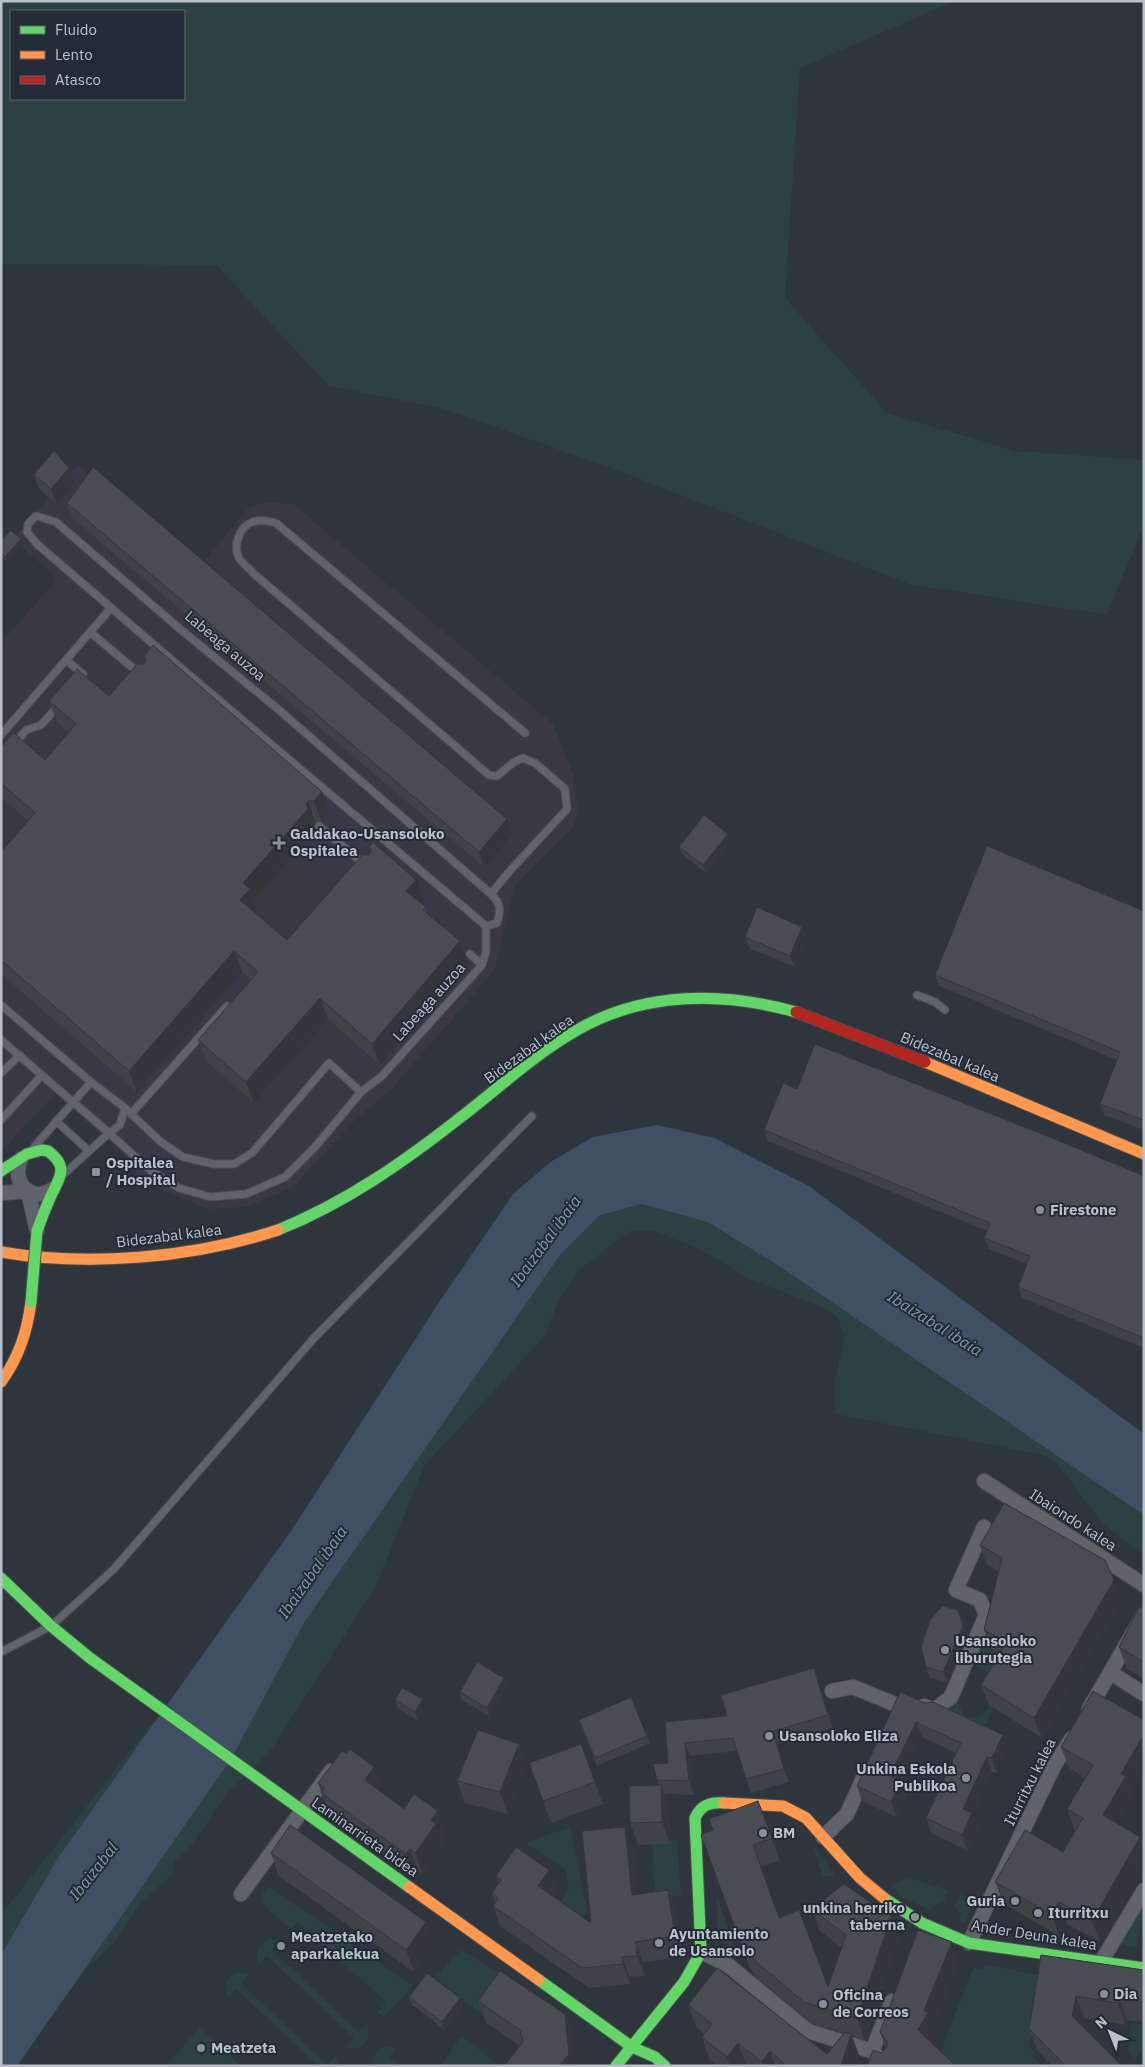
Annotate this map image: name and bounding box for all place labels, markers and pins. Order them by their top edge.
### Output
place label: Galdakao-Usansoloko Ospitalea [290,824,445,860]
marker: Galdakao-Usansoloko Ospitalea [272,836,286,850]
place label: Ospitalea / Hospital [106,1153,176,1189]
marker: Ospitalea / Hospital [90,1166,102,1178]
place label: Firestone [1050,1200,1116,1219]
marker: Firestone [1034,1204,1046,1216]
place label: Usansoloko liburutegia [955,1631,1036,1667]
marker: Usansoloko liburutegia [939,1644,951,1656]
place label: Usansoloko Eliza [779,1726,898,1745]
marker: Usansoloko Eliza [763,1730,775,1742]
place label: Unkina Eskola Publikoa [856,1759,956,1795]
marker: Unkina Eskola Publikoa [960,1772,972,1784]
place label: BM [773,1823,795,1842]
marker: BM [757,1827,769,1839]
place label: Guria [966,1891,1005,1910]
marker: Guria [1009,1895,1021,1907]
place label: unkina herriko taberna [803,1898,905,1934]
place label: Iturritxu [1048,1903,1109,1922]
marker: Iturritxu [1032,1907,1044,1919]
marker: unkina herriko taberna [909,1911,921,1923]
place label: Ayuntamiento de Usansolo [669,1924,768,1960]
place label: Meatzetako aparkalekua [291,1927,380,1963]
marker: Ayuntamiento de Usansolo [653,1937,665,1949]
marker: Meatzetako aparkalekua [275,1940,287,1952]
place label: Dia [1114,1984,1138,2003]
place label: Oficina de Correos [833,1985,909,2021]
marker: Dia [1098,1988,1110,2000]
marker: Oficina de Correos [817,1998,829,2010]
place label: Meatzeta [211,2038,277,2057]
marker: Meatzeta [195,2042,207,2054]

